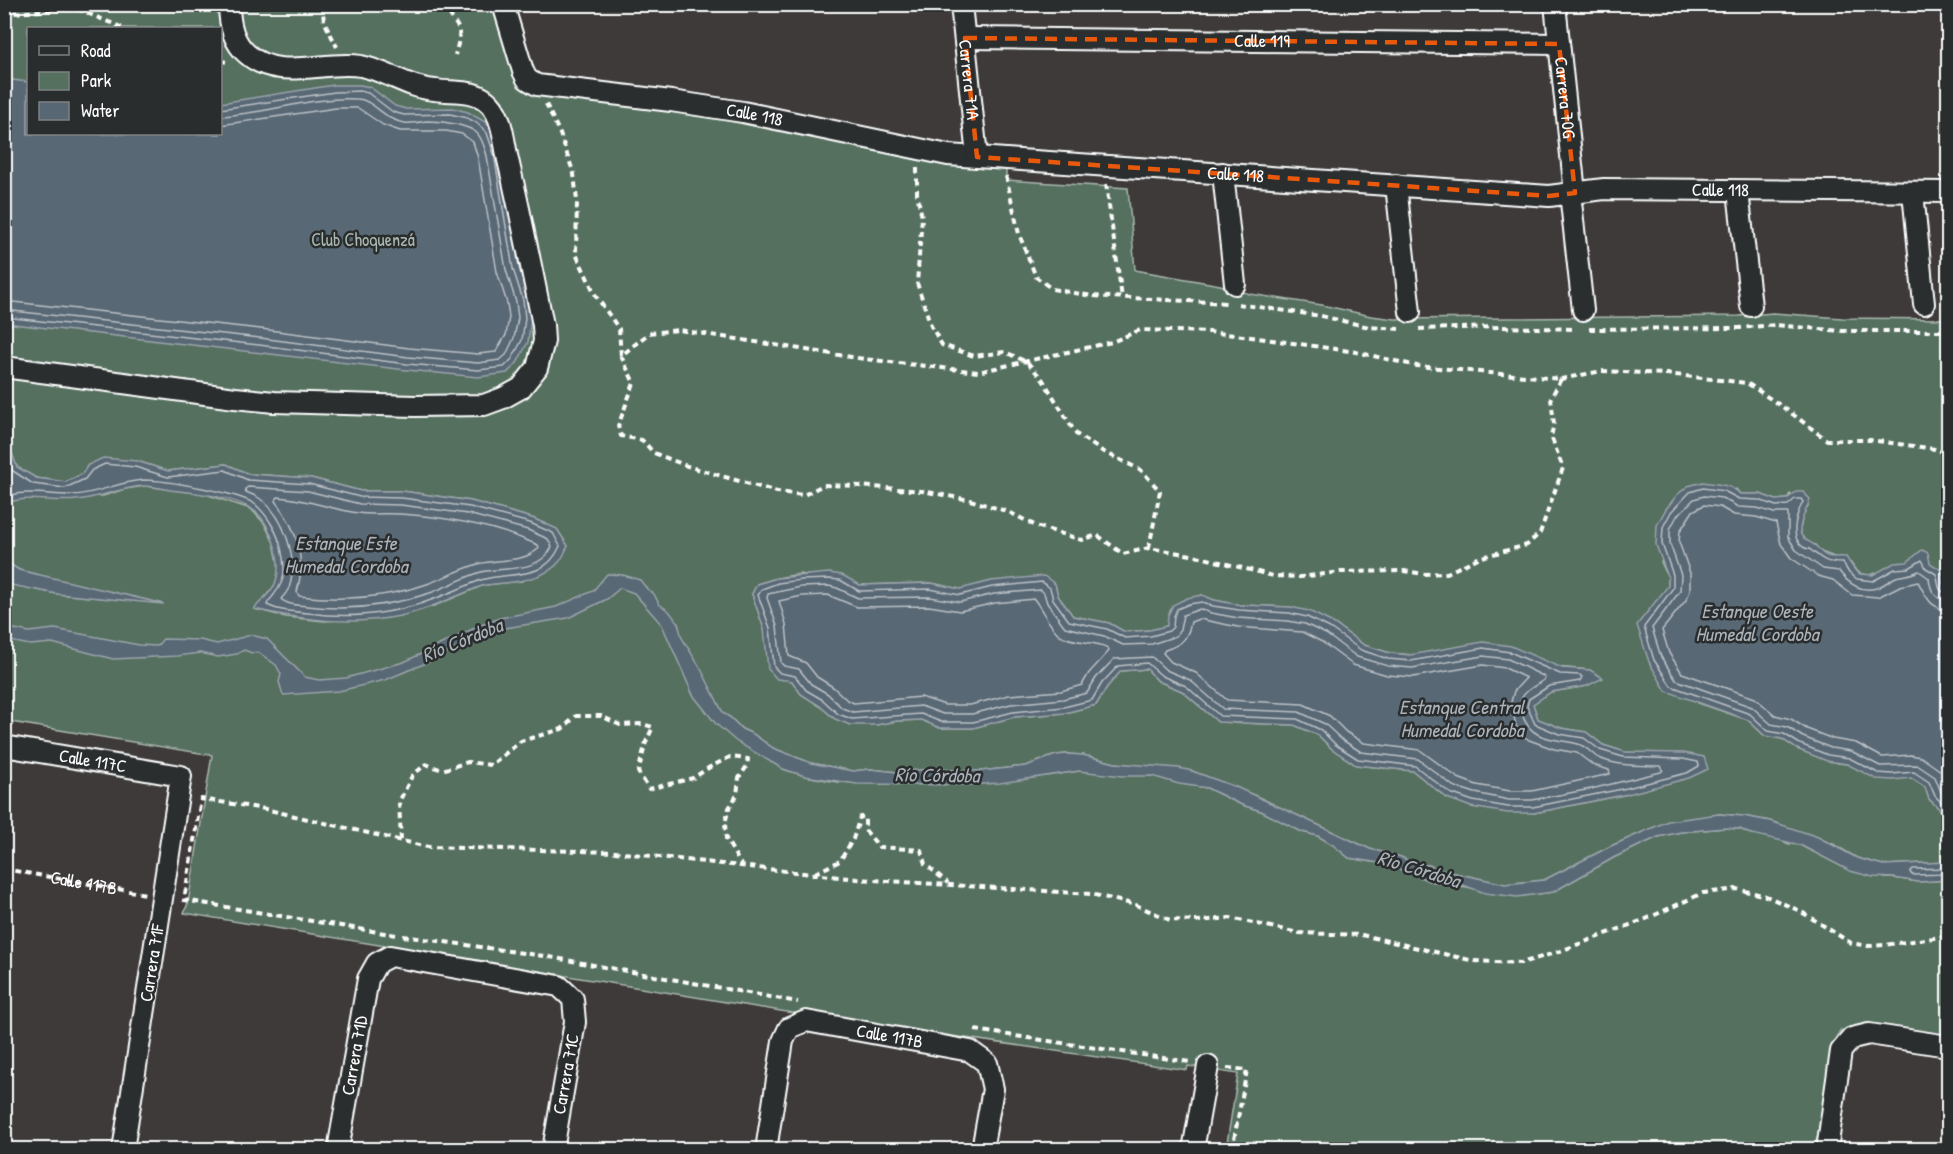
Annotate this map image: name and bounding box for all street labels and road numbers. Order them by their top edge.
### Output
street label: Calle 119 [1234,28,1290,53]
street label: Carrera 71A [953,38,986,121]
street label: Carrera 70G [1549,55,1582,140]
street label: Calle 118 [725,97,785,132]
street label: Calle 118 [1206,160,1265,189]
street label: Calle 118 [1692,177,1749,202]
street label: Calle 117C [57,743,129,779]
street label: Calle 117B [49,864,119,901]
street label: Carrera 71F [133,921,170,1004]
street label: Carrera 71D [335,1013,373,1097]
street label: Calle 117B [854,1017,925,1054]
street label: Carrera 71C [546,1032,585,1116]

